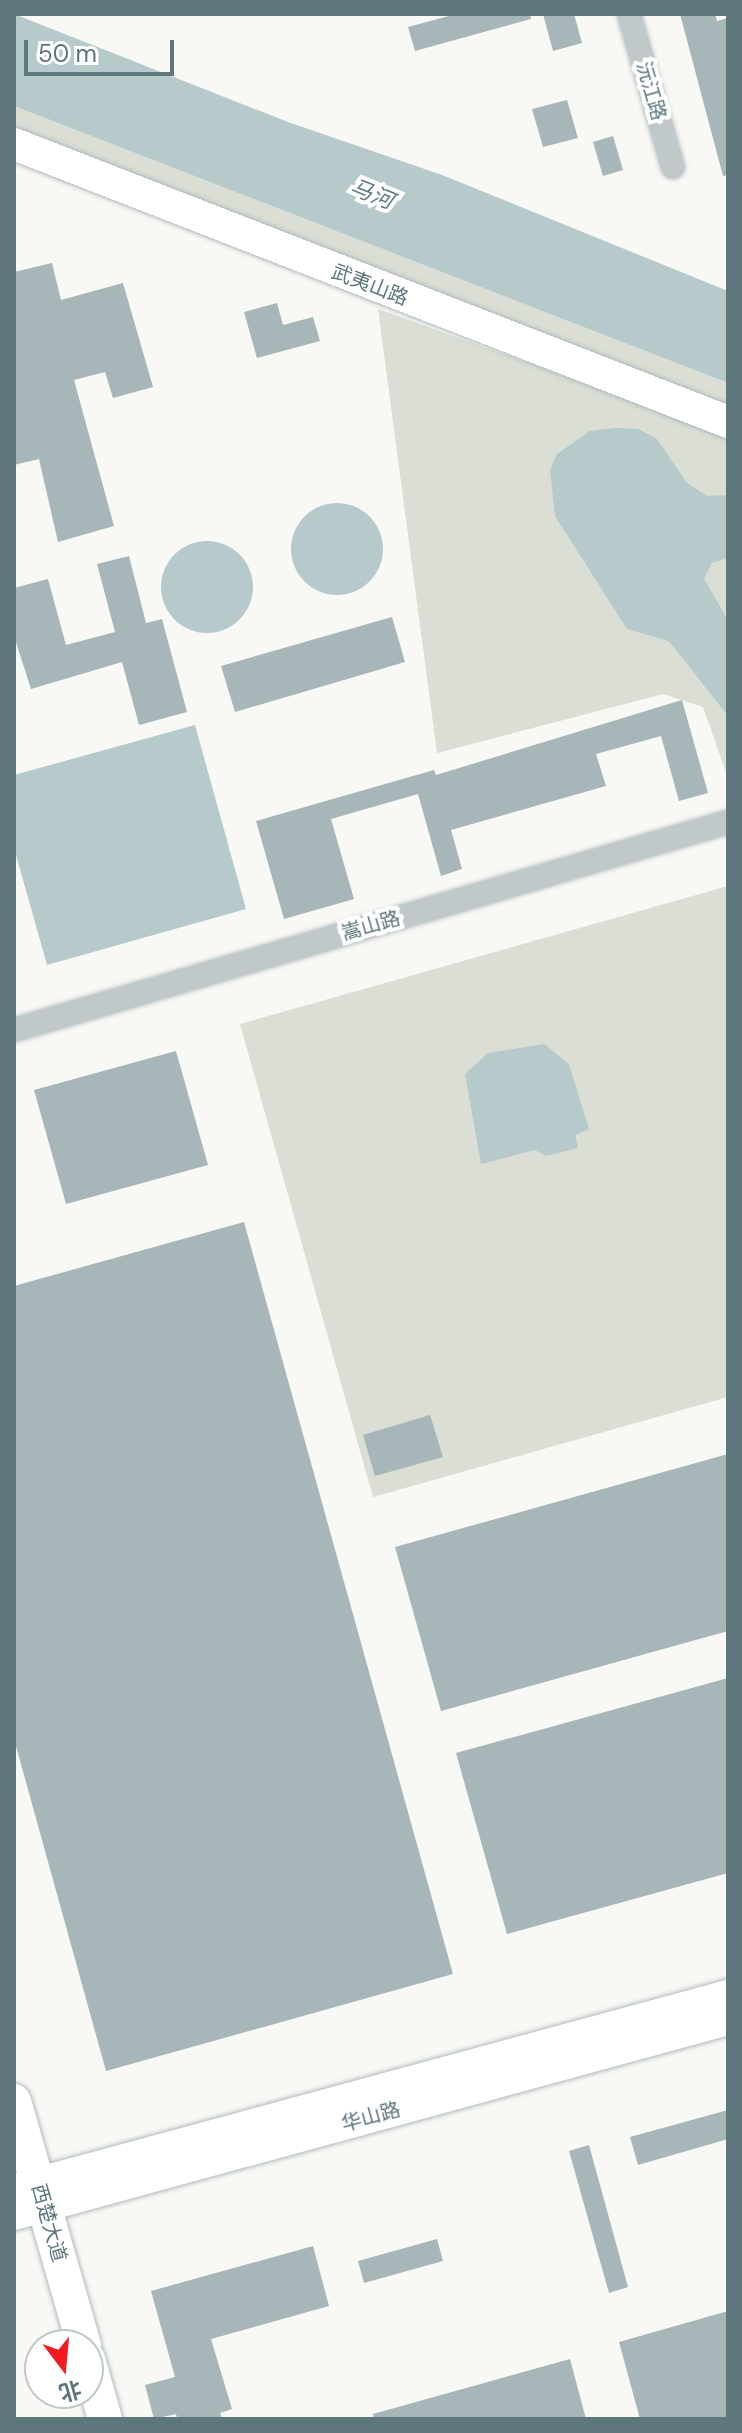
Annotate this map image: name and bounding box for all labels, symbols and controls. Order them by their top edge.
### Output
scale bar [28,24,178,74]
text: 50 m [38,38,97,69]
street label: 沅江路 [631,59,671,123]
water label: 马河 [347,174,397,214]
street label: 武夷山路 [328,259,412,311]
street label: 嵩山路 [339,906,403,946]
street label: 华山路 [339,2098,403,2136]
street label: 西楚大道 [26,2181,72,2265]
north arrow [24,2329,104,2409]
text: 北 [56,2374,85,2408]

